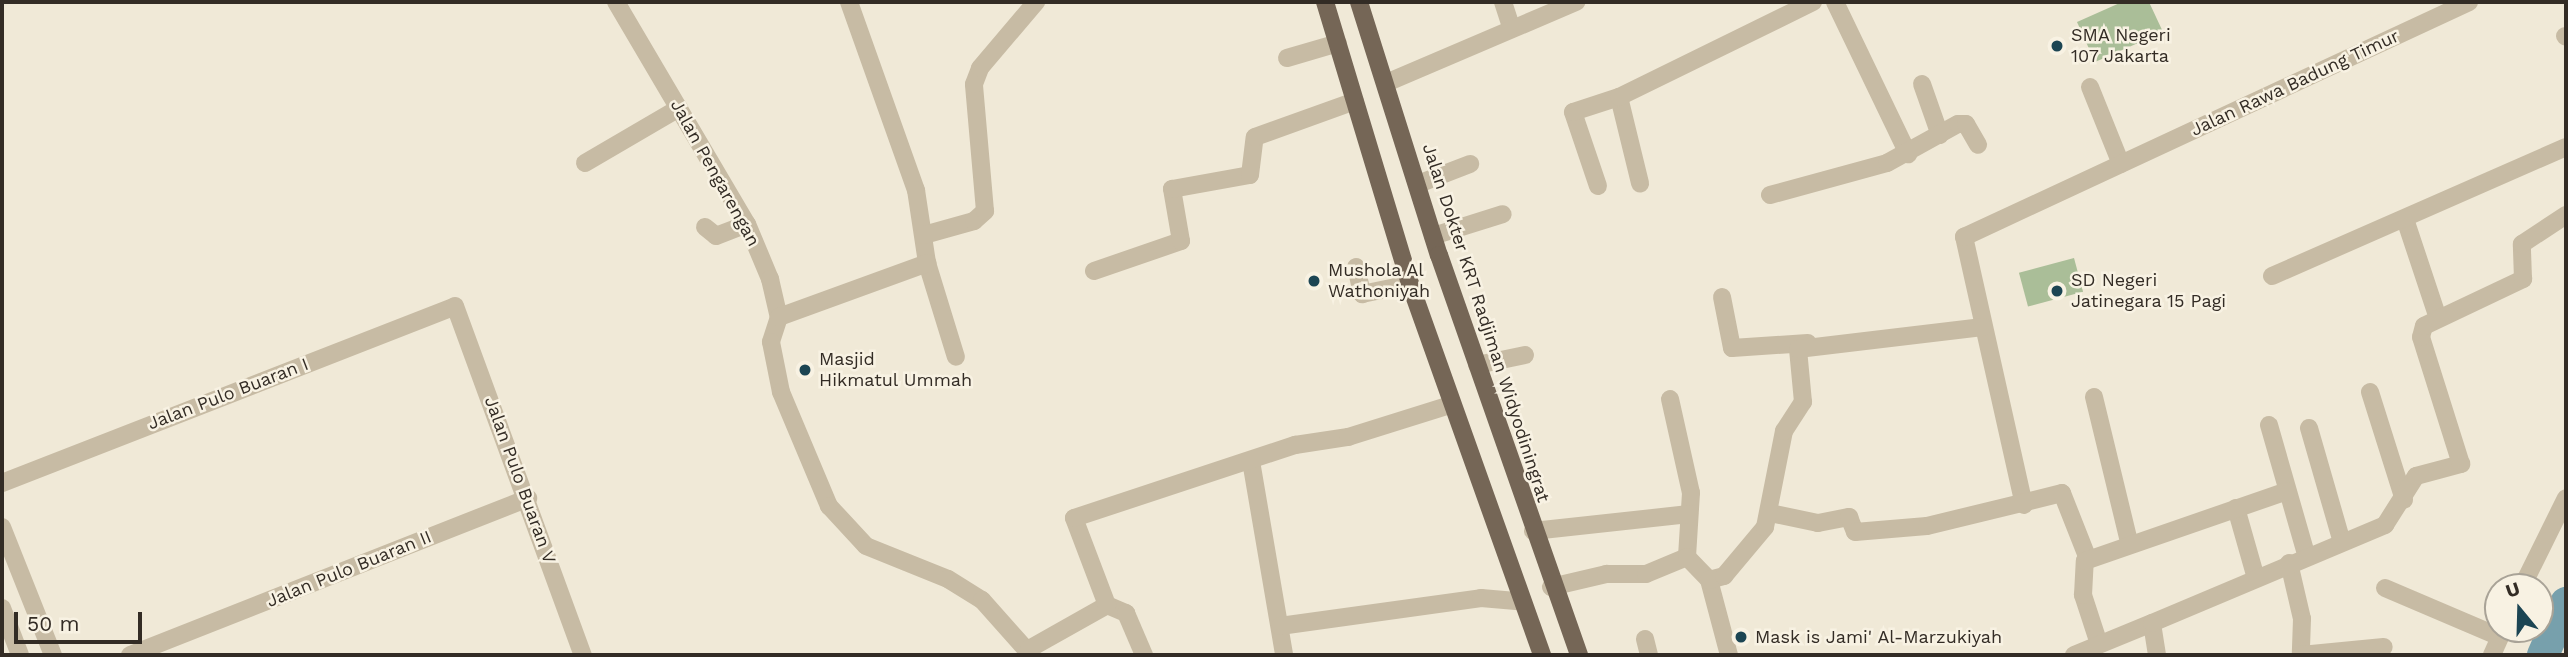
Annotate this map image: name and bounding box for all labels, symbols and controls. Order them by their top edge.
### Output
place label: SMA Negeri 107 Jakarta [2071,25,2171,68]
street label: Jalan Rawa Badung Timur [2187,25,2403,141]
marker: SMA Negeri 107 Jakarta [2049,38,2065,54]
street label: Jalan Pengarengan [666,96,764,250]
street label: Jalan Dokter KRT Radjiman Widyodiningrat [1417,140,1555,506]
place label: Mushola Al Wathoniyah [1328,260,1430,302]
place label: SD Negeri Jatinegara 15 Pagi [2071,270,2227,312]
marker: Mushola Al Wathoniyah [1306,273,1322,289]
marker: SD Negeri Jatinegara 15 Pagi [2049,283,2065,299]
place label: Masjid Hikmatul Ummah [819,349,973,392]
street label: Jalan Pulo Buaran I [145,353,311,435]
marker: Masjid Hikmatul Ummah [797,362,813,378]
street label: Jalan Pulo Buaran V [480,393,560,567]
street label: Jalan Pulo Buaran II [263,526,435,612]
north arrow [2484,573,2554,643]
text: U [2503,576,2523,603]
scale bar [18,598,145,642]
text: 50 m [27,611,79,636]
place label: Mask is Jami' Al-Marzukiyah [1755,626,2004,648]
marker: Mask is Jami' Al-Marzukiyah [1733,629,1749,645]

